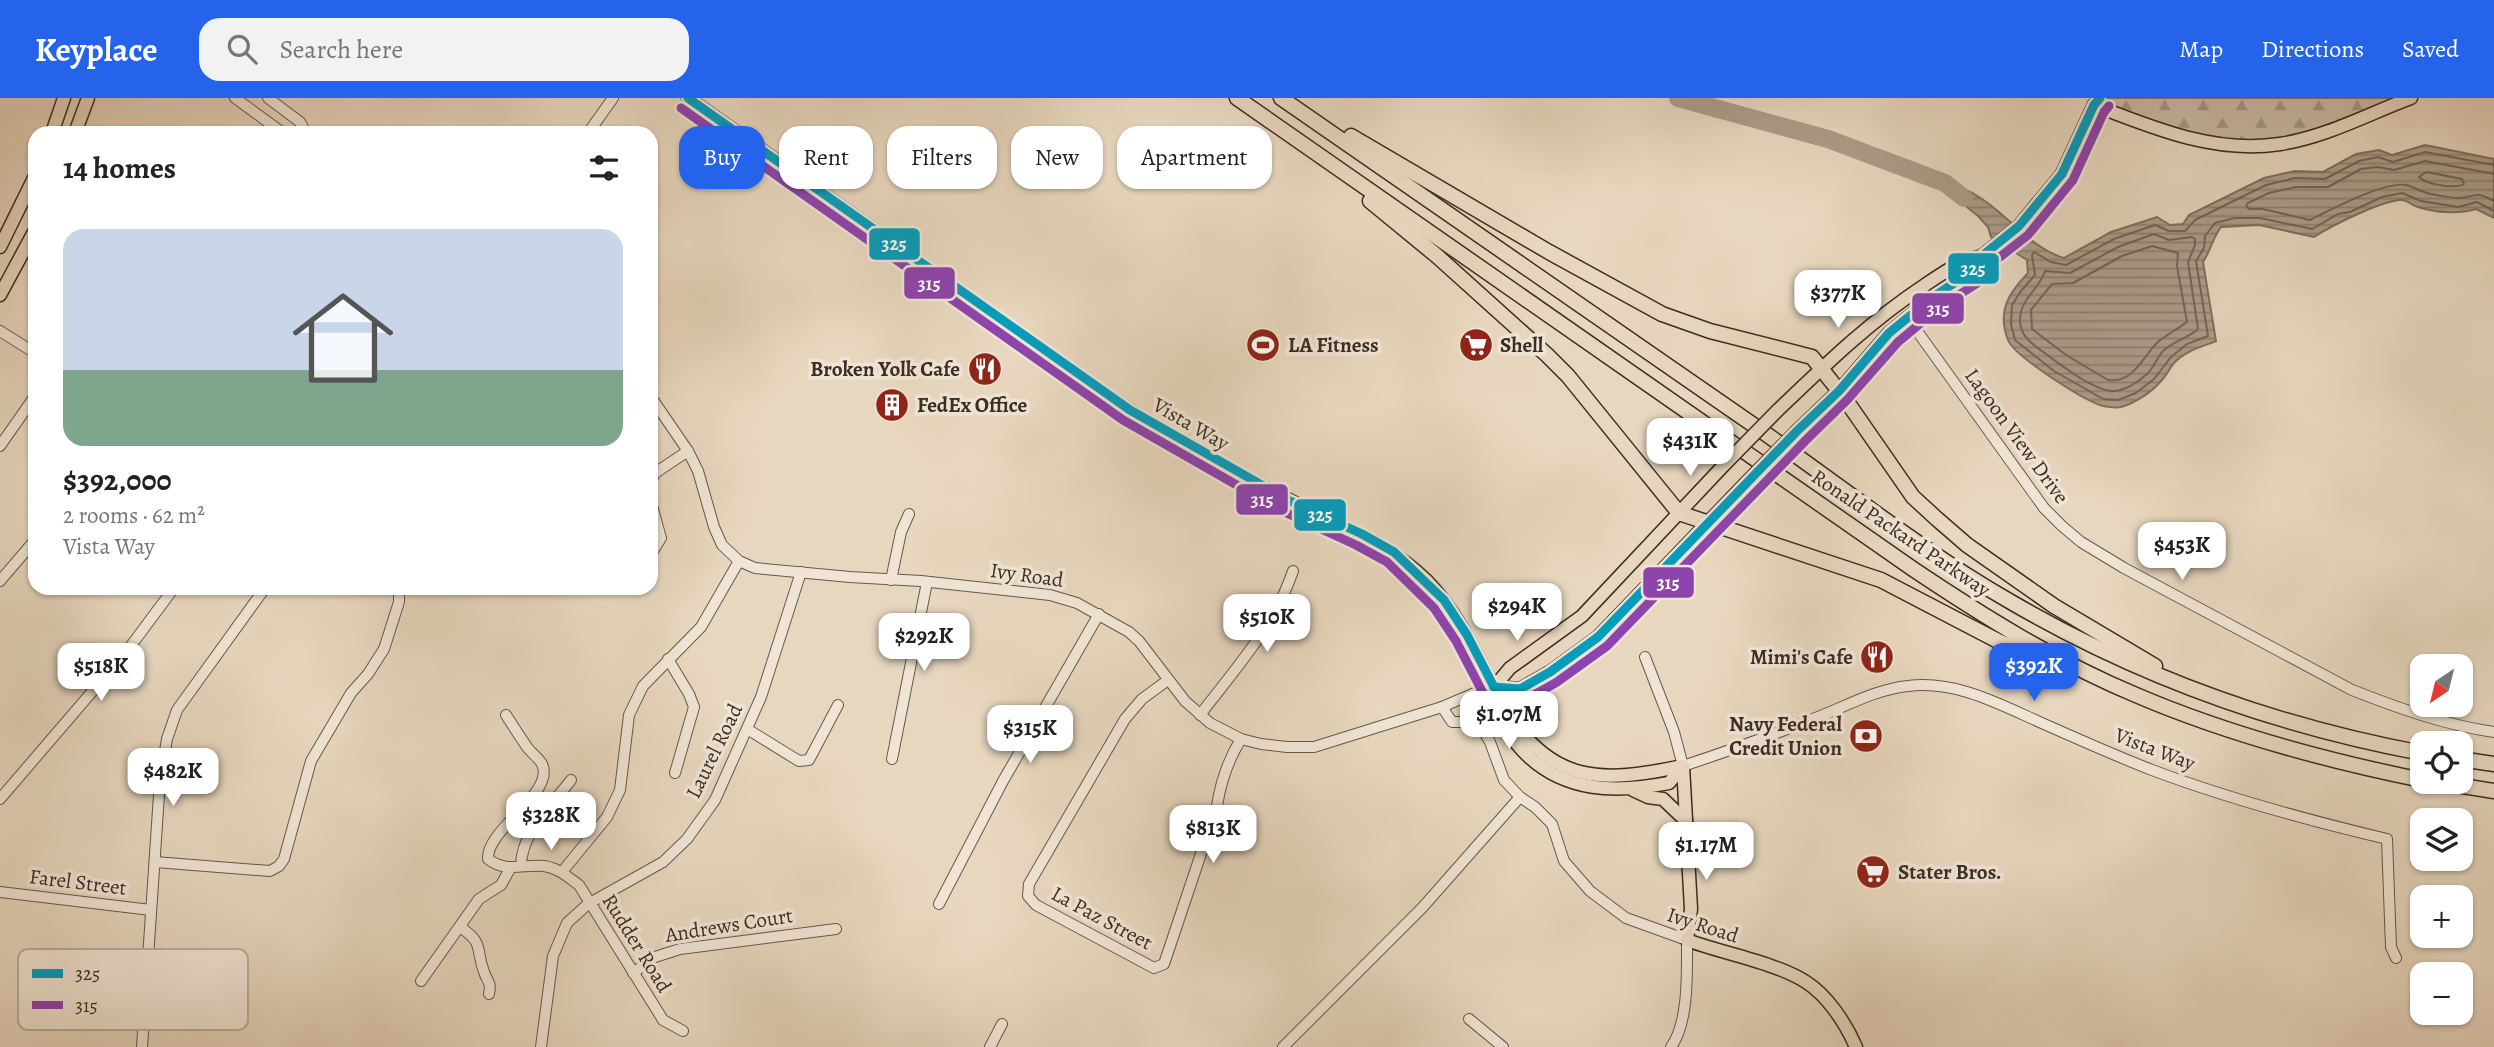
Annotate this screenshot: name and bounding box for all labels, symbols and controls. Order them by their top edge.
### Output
search box [199,18,689,81]
text: Keyplace [35,27,157,72]
icon: search [223,30,261,68]
text: Search here [279,32,403,67]
text: Map [2179,33,2223,65]
text: Directions [2261,33,2364,65]
text: Saved [2402,33,2459,65]
chip: Buy [679,126,765,189]
chip: Rent [779,126,873,189]
chip: Filters [887,126,997,189]
chip: New [1011,126,1103,189]
chip: Apartment [1117,126,1272,189]
text: 14 homes [63,148,176,188]
icon: filters [585,149,623,187]
line badge: 325 [868,227,921,261]
text: 325 [881,231,907,257]
line badge: 325 [1947,252,2000,285]
text: 325 [1960,256,1986,282]
line badge: 315 [903,266,956,300]
text: 315 [917,271,941,297]
pin: $377K [1789,271,1887,330]
icon: home [280,275,406,401]
text: $377K [1810,277,1866,308]
line badge: 315 [1911,292,1965,325]
text: 315 [1926,296,1950,322]
sports icon: LA Fitness [1244,326,1282,364]
supermarket icon: Shell [1457,326,1495,364]
place label: LA Fitness [1288,331,1379,359]
place label: Shell [1500,331,1544,359]
restaurant icon: Broken Yolk Cafe [966,350,1004,388]
place label: Broken Yolk Cafe [810,355,960,383]
street label: Lagoon View Drive [1958,363,2076,509]
building icon: FedEx Office [873,386,911,424]
street label: Vista Way [1147,390,1235,457]
place label: FedEx Office [917,391,1027,419]
pin: $431K [1641,418,1739,478]
text: $431K [1663,425,1717,456]
text: $392,000 [63,460,172,500]
street label: Ronald Packard Parkway [1806,463,1996,604]
line badge: 315 [1235,483,1289,516]
text: 315 [1250,487,1274,513]
line badge: 325 [1293,498,1347,532]
text: 2 rooms · 62 m² [63,500,205,531]
text: 325 [1307,502,1333,528]
pin: $453K [2133,522,2231,582]
text: $453K [2154,529,2210,560]
text: Vista Way [63,531,155,562]
street label: Ivy Road [989,556,1066,594]
line badge: 315 [1642,566,1695,599]
text: 315 [1656,570,1680,596]
pin: $294K [1468,584,1566,643]
text: $294K [1488,590,1546,621]
pin: $510K [1218,594,1316,654]
text: $510K [1239,601,1295,632]
pin: $292K [875,614,973,673]
text: $292K [895,620,953,651]
restaurant icon: Mimi's Cafe [1858,638,1896,676]
place label: Mimi's Cafe [1750,643,1853,671]
pin: $518K [52,644,150,703]
pin: $392K [1985,644,2083,703]
text: $518K [74,650,128,681]
text: $392K [2005,650,2063,681]
north arrow [2410,654,2473,718]
map controls [2410,654,2473,1025]
pin: $1.07M [1452,692,1566,751]
street label: Laurel Road [679,698,749,803]
text: $1.07M [1476,698,1542,729]
pin: $315K [981,706,1079,765]
place label: Navy Federal Credit Union [1729,710,1842,762]
text: $315K [1003,712,1057,743]
bank icon: Navy Federal Credit Union [1847,717,1885,755]
street label: Vista Way [2110,721,2200,777]
button: locate [2410,731,2473,794]
pin: $482K [124,748,222,808]
text: $482K [144,755,202,786]
pin: $328K [502,792,600,852]
text: $328K [522,799,580,830]
pin: $813K [1164,806,1262,865]
button: layers [2410,808,2473,871]
text: $813K [1186,812,1241,843]
pin: $1.17M [1649,822,1763,882]
text: $1.17M [1675,829,1737,860]
supermarket icon: Stater Bros. [1854,853,1892,891]
place label: Stater Bros. [1898,858,2002,886]
street label: Farel Street [28,862,128,902]
street label: La Paz Street [1046,880,1158,956]
button: + [2410,885,2473,948]
street label: Rudder Road [596,888,679,998]
street label: Ivy Road [1664,900,1743,950]
street label: Andrews Court [662,901,795,949]
legend [18,949,248,1030]
text: 325 [75,961,100,987]
button: − [2410,962,2473,1025]
text: 315 [75,993,98,1019]

